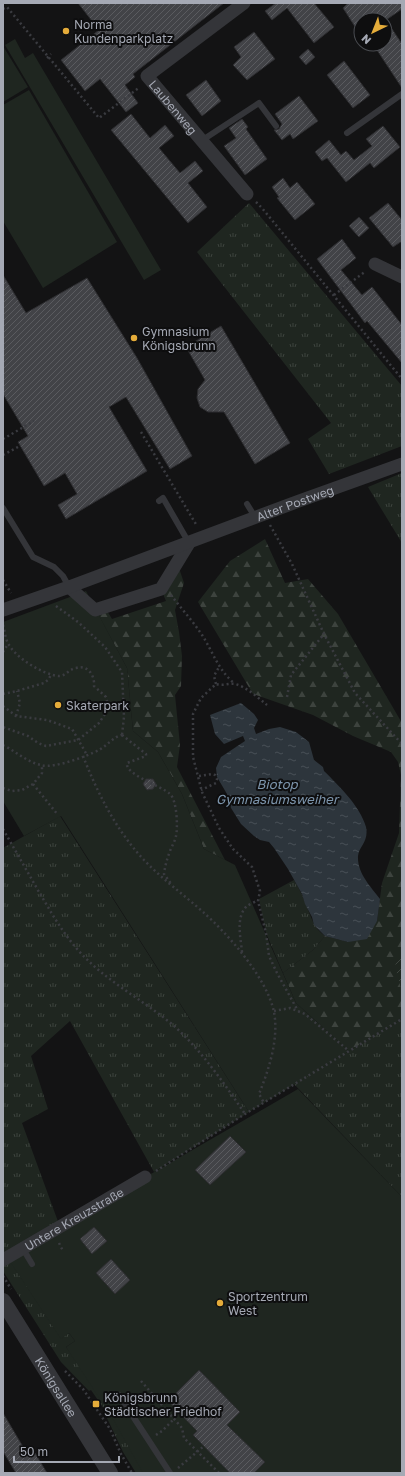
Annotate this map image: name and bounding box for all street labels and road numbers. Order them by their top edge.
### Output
street label: Laubenweg [146,77,201,137]
street label: Alter Postweg [254,482,336,524]
street label: Untere Kreuzstraße [22,1184,126,1253]
street label: Königsallee [32,1354,81,1420]

